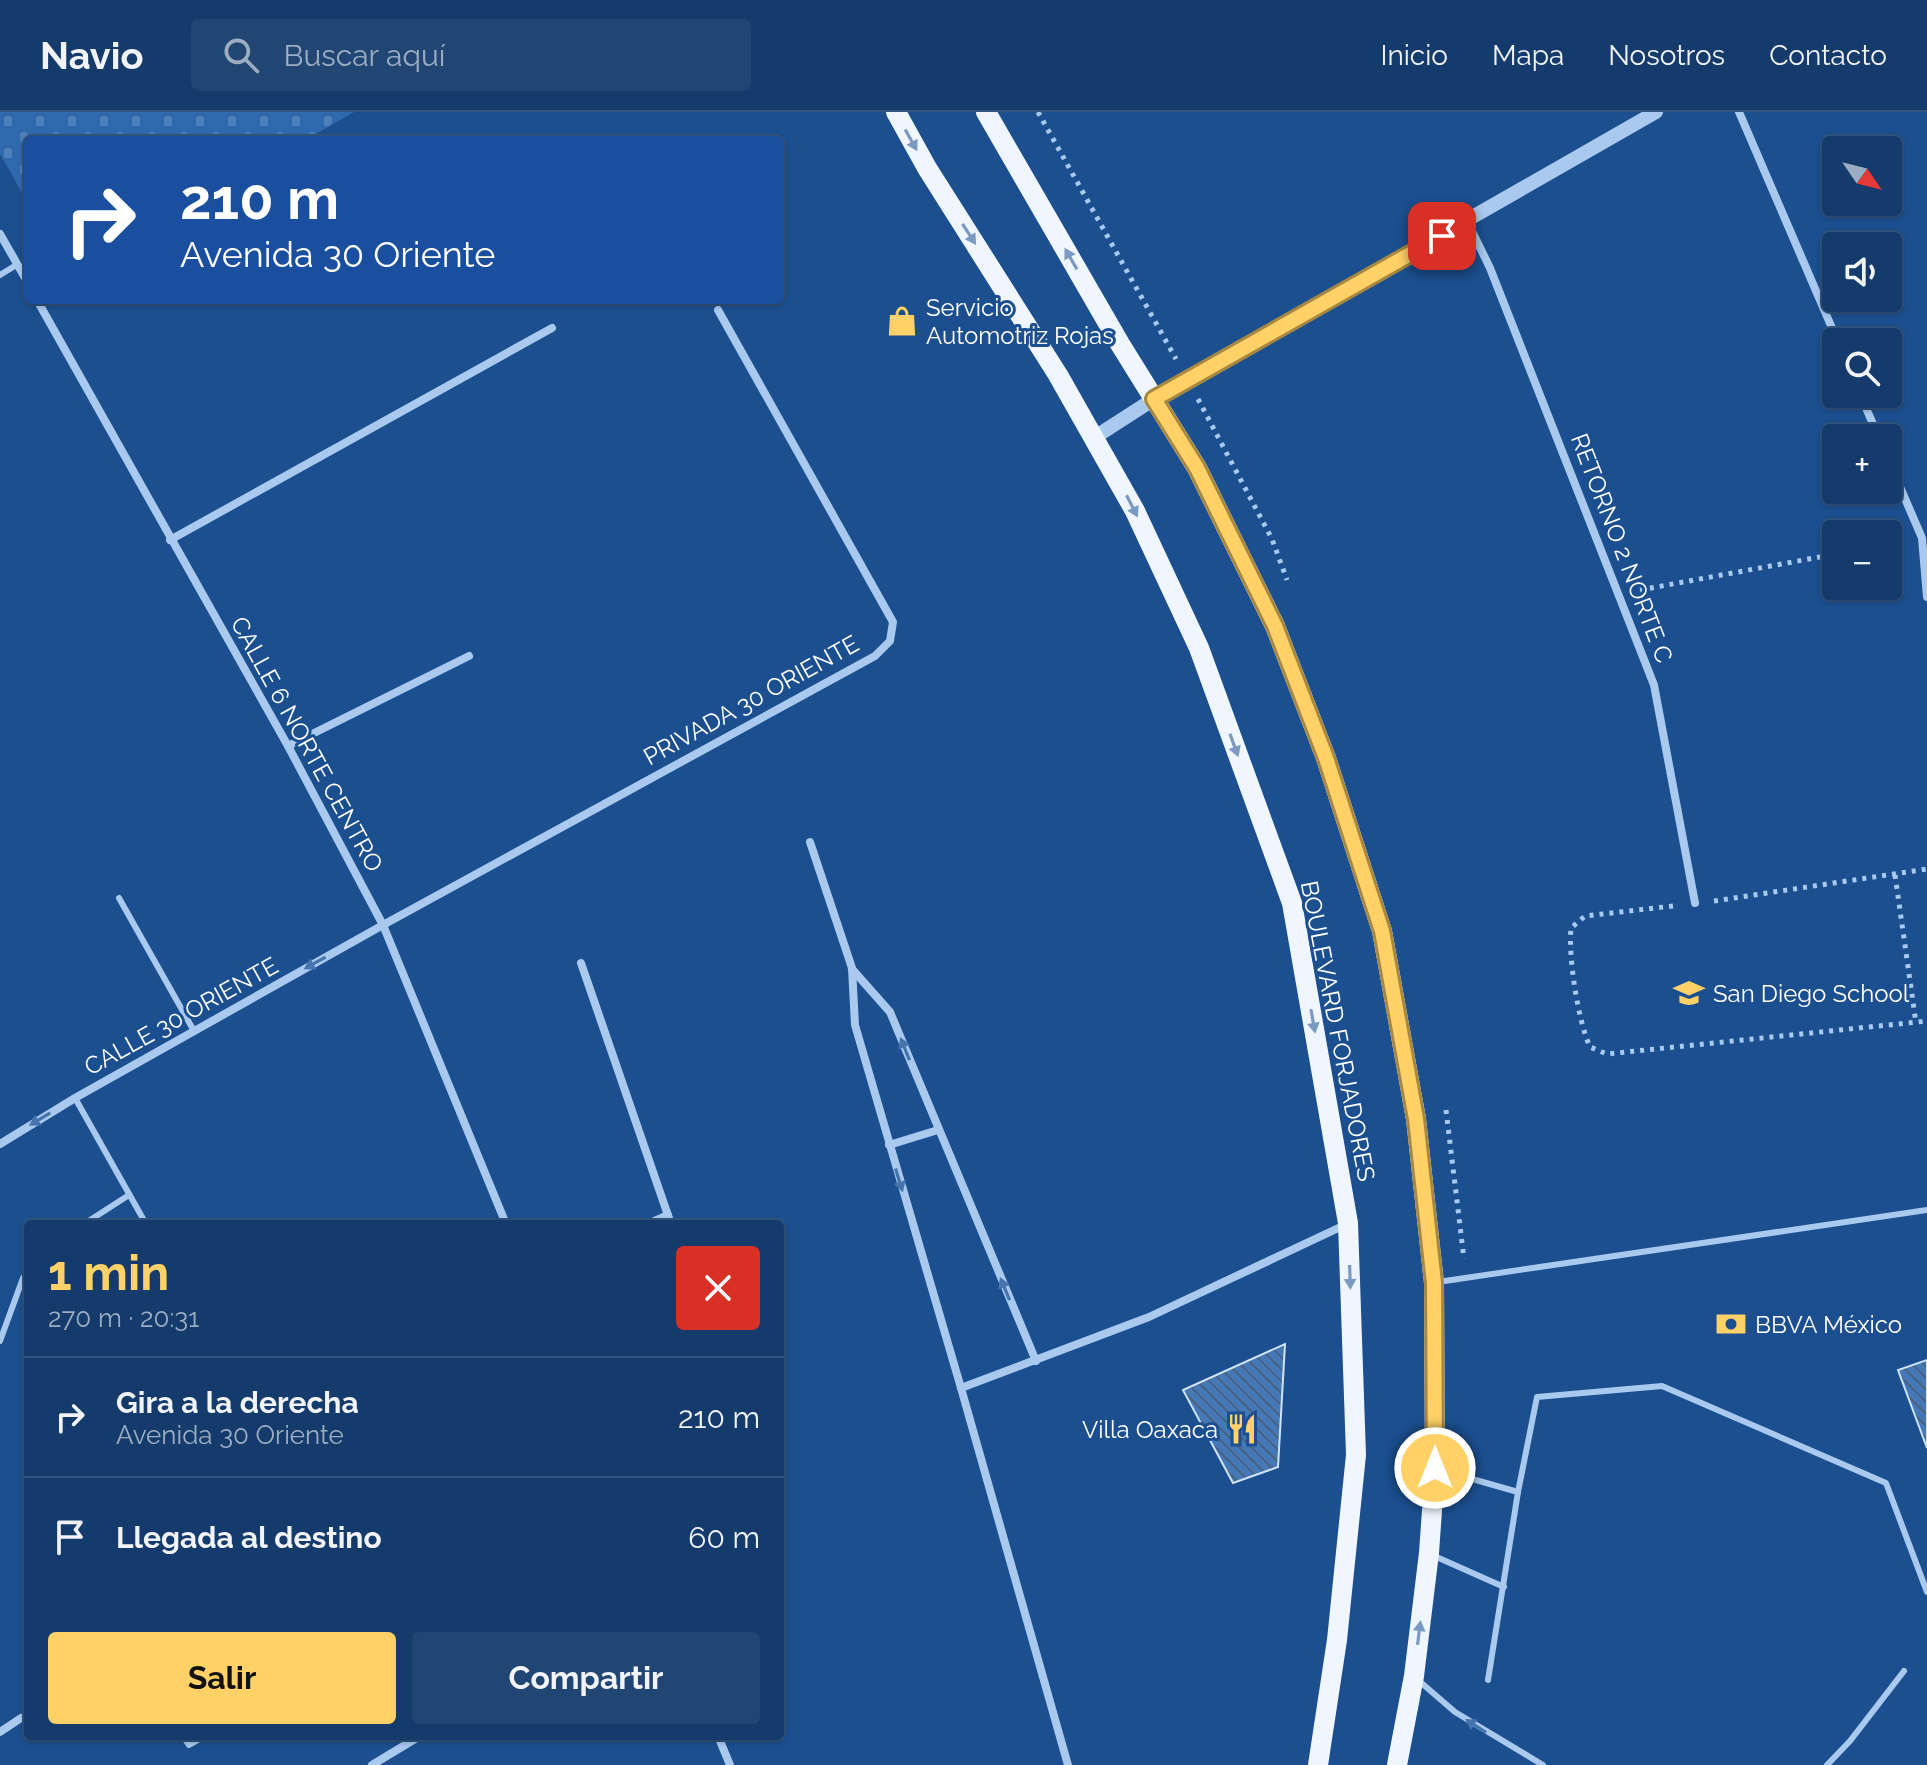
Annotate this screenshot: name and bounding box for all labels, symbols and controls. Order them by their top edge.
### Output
search box [191,19,751,91]
text: Navio [40,33,143,78]
icon: search [219,33,263,77]
text: Buscar aquí [283,38,445,73]
text: Inicio [1380,39,1448,72]
text: Mapa [1492,39,1564,72]
text: Nosotros [1608,39,1725,72]
text: Contacto [1769,39,1887,72]
one-way arrow [904,129,918,151]
north arrow [1822,136,1902,216]
map controls [1822,136,1902,600]
text: 210 m [180,166,339,232]
icon: right [48,168,152,272]
pin [1408,202,1476,270]
icon: arrive [1420,214,1464,258]
one-way arrow [961,223,975,245]
button: sound [1822,232,1902,312]
text: Avenida 30 Oriente [180,233,496,275]
one-way arrow [1064,248,1078,270]
place label: Servicio Automotriz Rojas [926,293,1114,350]
shop icon: Servicio Automotriz Rojas [885,304,919,338]
button: search [1822,328,1902,408]
button: + [1822,424,1902,504]
street label: RETORNO 2 NORTE C [1565,429,1679,667]
one-way arrow [1125,494,1139,517]
button: − [1822,520,1902,600]
street label: CALLE 6 NORTE CENTRO [225,611,389,877]
street label: PRIVADA 30 ORIENTE [638,629,864,771]
one-way arrow [1229,733,1241,757]
street label: BOULEVARD FORJADORES [1295,878,1381,1184]
street label: CALLE 30 ORIENTE [79,951,283,1081]
one-way arrow [303,956,326,970]
school or university icon: San Diego School [1672,976,1706,1010]
place label: San Diego School [1713,979,1910,1008]
one-way arrow [1307,1008,1319,1033]
one-way arrow [899,1037,912,1061]
one-way arrow [29,1112,51,1126]
one-way arrow [893,1168,906,1192]
text: 1 min [48,1245,169,1301]
button: close [676,1246,760,1330]
one-way arrow [1344,1265,1357,1290]
one-way arrow [999,1277,1012,1301]
text: 270 m · 20:31 [48,1303,199,1333]
bank icon: BBVA México [1714,1307,1748,1341]
place label: BBVA México [1755,1310,1902,1339]
text: Gira a la derecha [116,1385,359,1420]
icon: right [48,1395,92,1439]
text: 210 m [678,1400,760,1435]
restaurant icon: Villa Oaxaca [1225,1412,1259,1446]
place label: Villa Oaxaca [1082,1415,1218,1444]
text: Avenida 30 Oriente [116,1420,344,1450]
position arrow [1393,1426,1477,1510]
icon: arrive [48,1515,92,1559]
text: Llegada al destino [116,1520,382,1555]
text: 60 m [688,1520,760,1555]
one-way arrow [1413,1620,1426,1645]
button: Salir [48,1632,396,1724]
button: Compartir [412,1632,760,1724]
one-way arrow [1465,1719,1487,1733]

